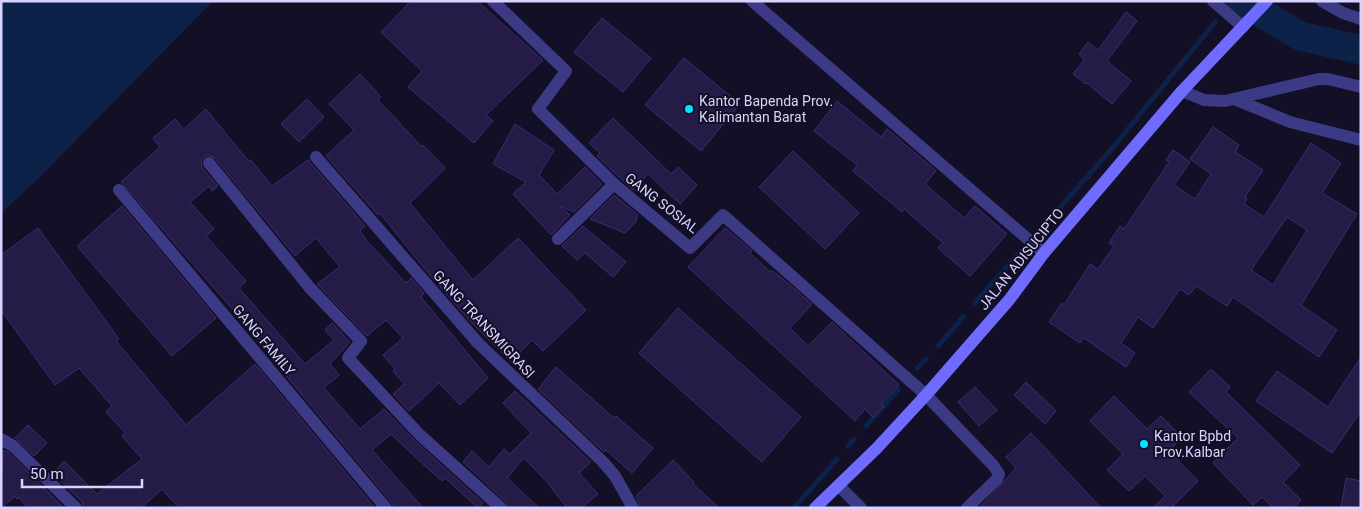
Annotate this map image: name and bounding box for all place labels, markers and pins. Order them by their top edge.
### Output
place label: Kantor Bapenda Prov. Kalimantan Barat [699,93,833,125]
marker: Kantor Bapenda Prov. Kalimantan Barat [683,103,695,115]
place label: Kantor Bpbd Prov.Kalbar [1154,428,1231,460]
marker: Kantor Bpbd Prov.Kalbar [1138,438,1150,450]

